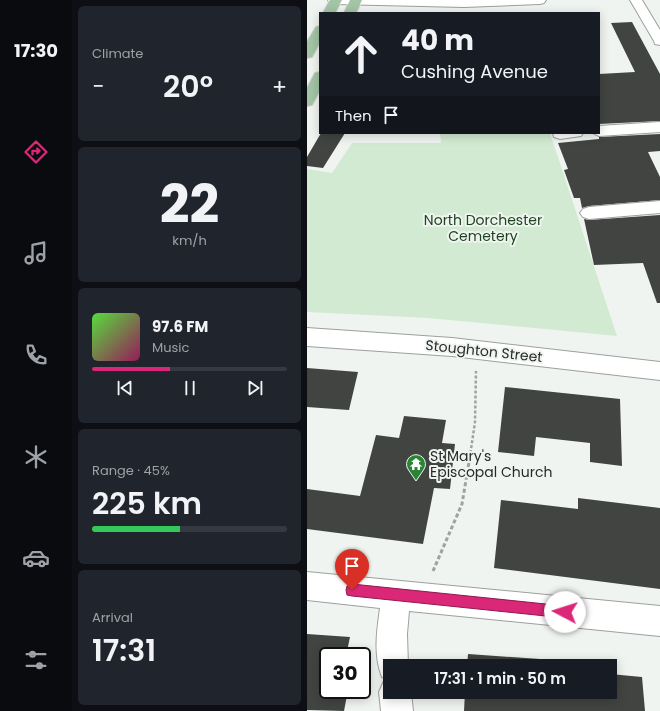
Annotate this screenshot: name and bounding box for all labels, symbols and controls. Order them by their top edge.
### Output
text: 40 m [401,21,474,60]
icon: ahead [335,28,387,80]
text: 17:30 [14,38,58,63]
text: Climate [92,44,143,63]
text: Cushing Avenue [401,59,548,84]
text: 20° [163,65,213,108]
text: − [92,71,104,102]
text: + [272,71,287,102]
icon: arrive [380,104,402,126]
text: Then [335,105,372,126]
icon: directions [22,138,50,166]
text: 22 [160,168,219,241]
park label: North Dorchester Cemetery [424,210,542,246]
text: km/h [172,231,207,250]
icon: music [22,239,50,267]
text: 97.6 FM [152,316,208,337]
street label: Stoughton Street [425,335,543,367]
text: Music [152,338,189,357]
icon: phone [22,341,50,369]
icon: previous [114,377,136,399]
icon: pause [179,377,201,399]
icon: next [244,377,266,399]
icon: climate [22,443,50,471]
place label: St Mary's Episcopal Church [430,446,552,482]
temple icon: St Mary's Episcopal Church [405,453,427,481]
text: Range · 45% [92,461,170,480]
text: 225 km [92,482,202,525]
icon: car [22,544,50,572]
pin [335,549,369,590]
icon: arrive [341,555,363,577]
position arrow [544,591,586,633]
text: Arrival [92,608,133,627]
text: 17:31 [92,629,156,672]
icon: filters [22,646,50,674]
speed limit sign: 30 [319,647,371,699]
text: 17:31 · 1 min · 50 m [434,668,566,689]

